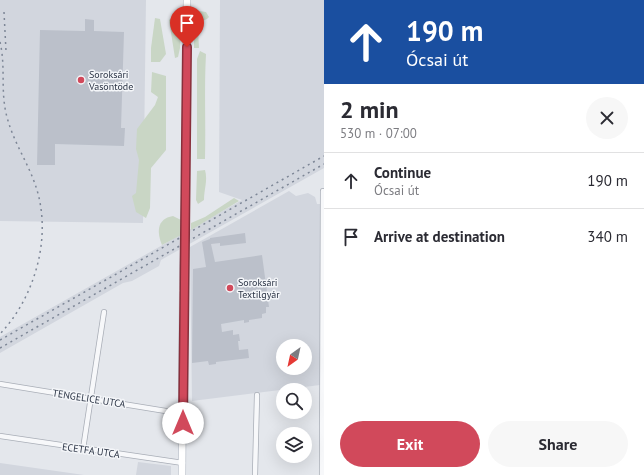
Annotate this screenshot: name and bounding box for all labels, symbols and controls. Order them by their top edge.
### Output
pin [170,6,204,47]
icon: arrive [176,12,198,34]
text: 190 m [406,12,483,49]
icon: ahead [340,16,392,68]
text: Ócsai út [406,48,468,71]
place label: Soroksári Vasöntöde [88,68,133,93]
marker: Soroksári Vasöntöde [76,75,86,85]
text: 2 min [340,94,399,125]
button: close [586,97,628,139]
text: 530 m · 07:00 [340,125,417,142]
text: Continue [374,163,431,182]
icon: ahead [340,170,362,192]
text: 190 m [587,171,628,190]
text: Ócsai út [374,182,419,199]
icon: arrive [340,226,362,248]
text: Arrive at destination [374,227,505,246]
text: 340 m [587,227,628,246]
place label: Soroksári Textilgyár [238,276,280,301]
marker: Soroksári Textilgyár [225,283,235,293]
north arrow [276,339,312,375]
map controls [276,339,312,463]
button: search [276,383,312,419]
street label: TENGELICE UTCA [51,386,127,411]
position arrow [162,402,204,444]
button: Exit [340,421,480,467]
button: Share [488,421,628,467]
button: layers [276,427,312,463]
street label: ECETFA UTCA [61,440,121,461]

